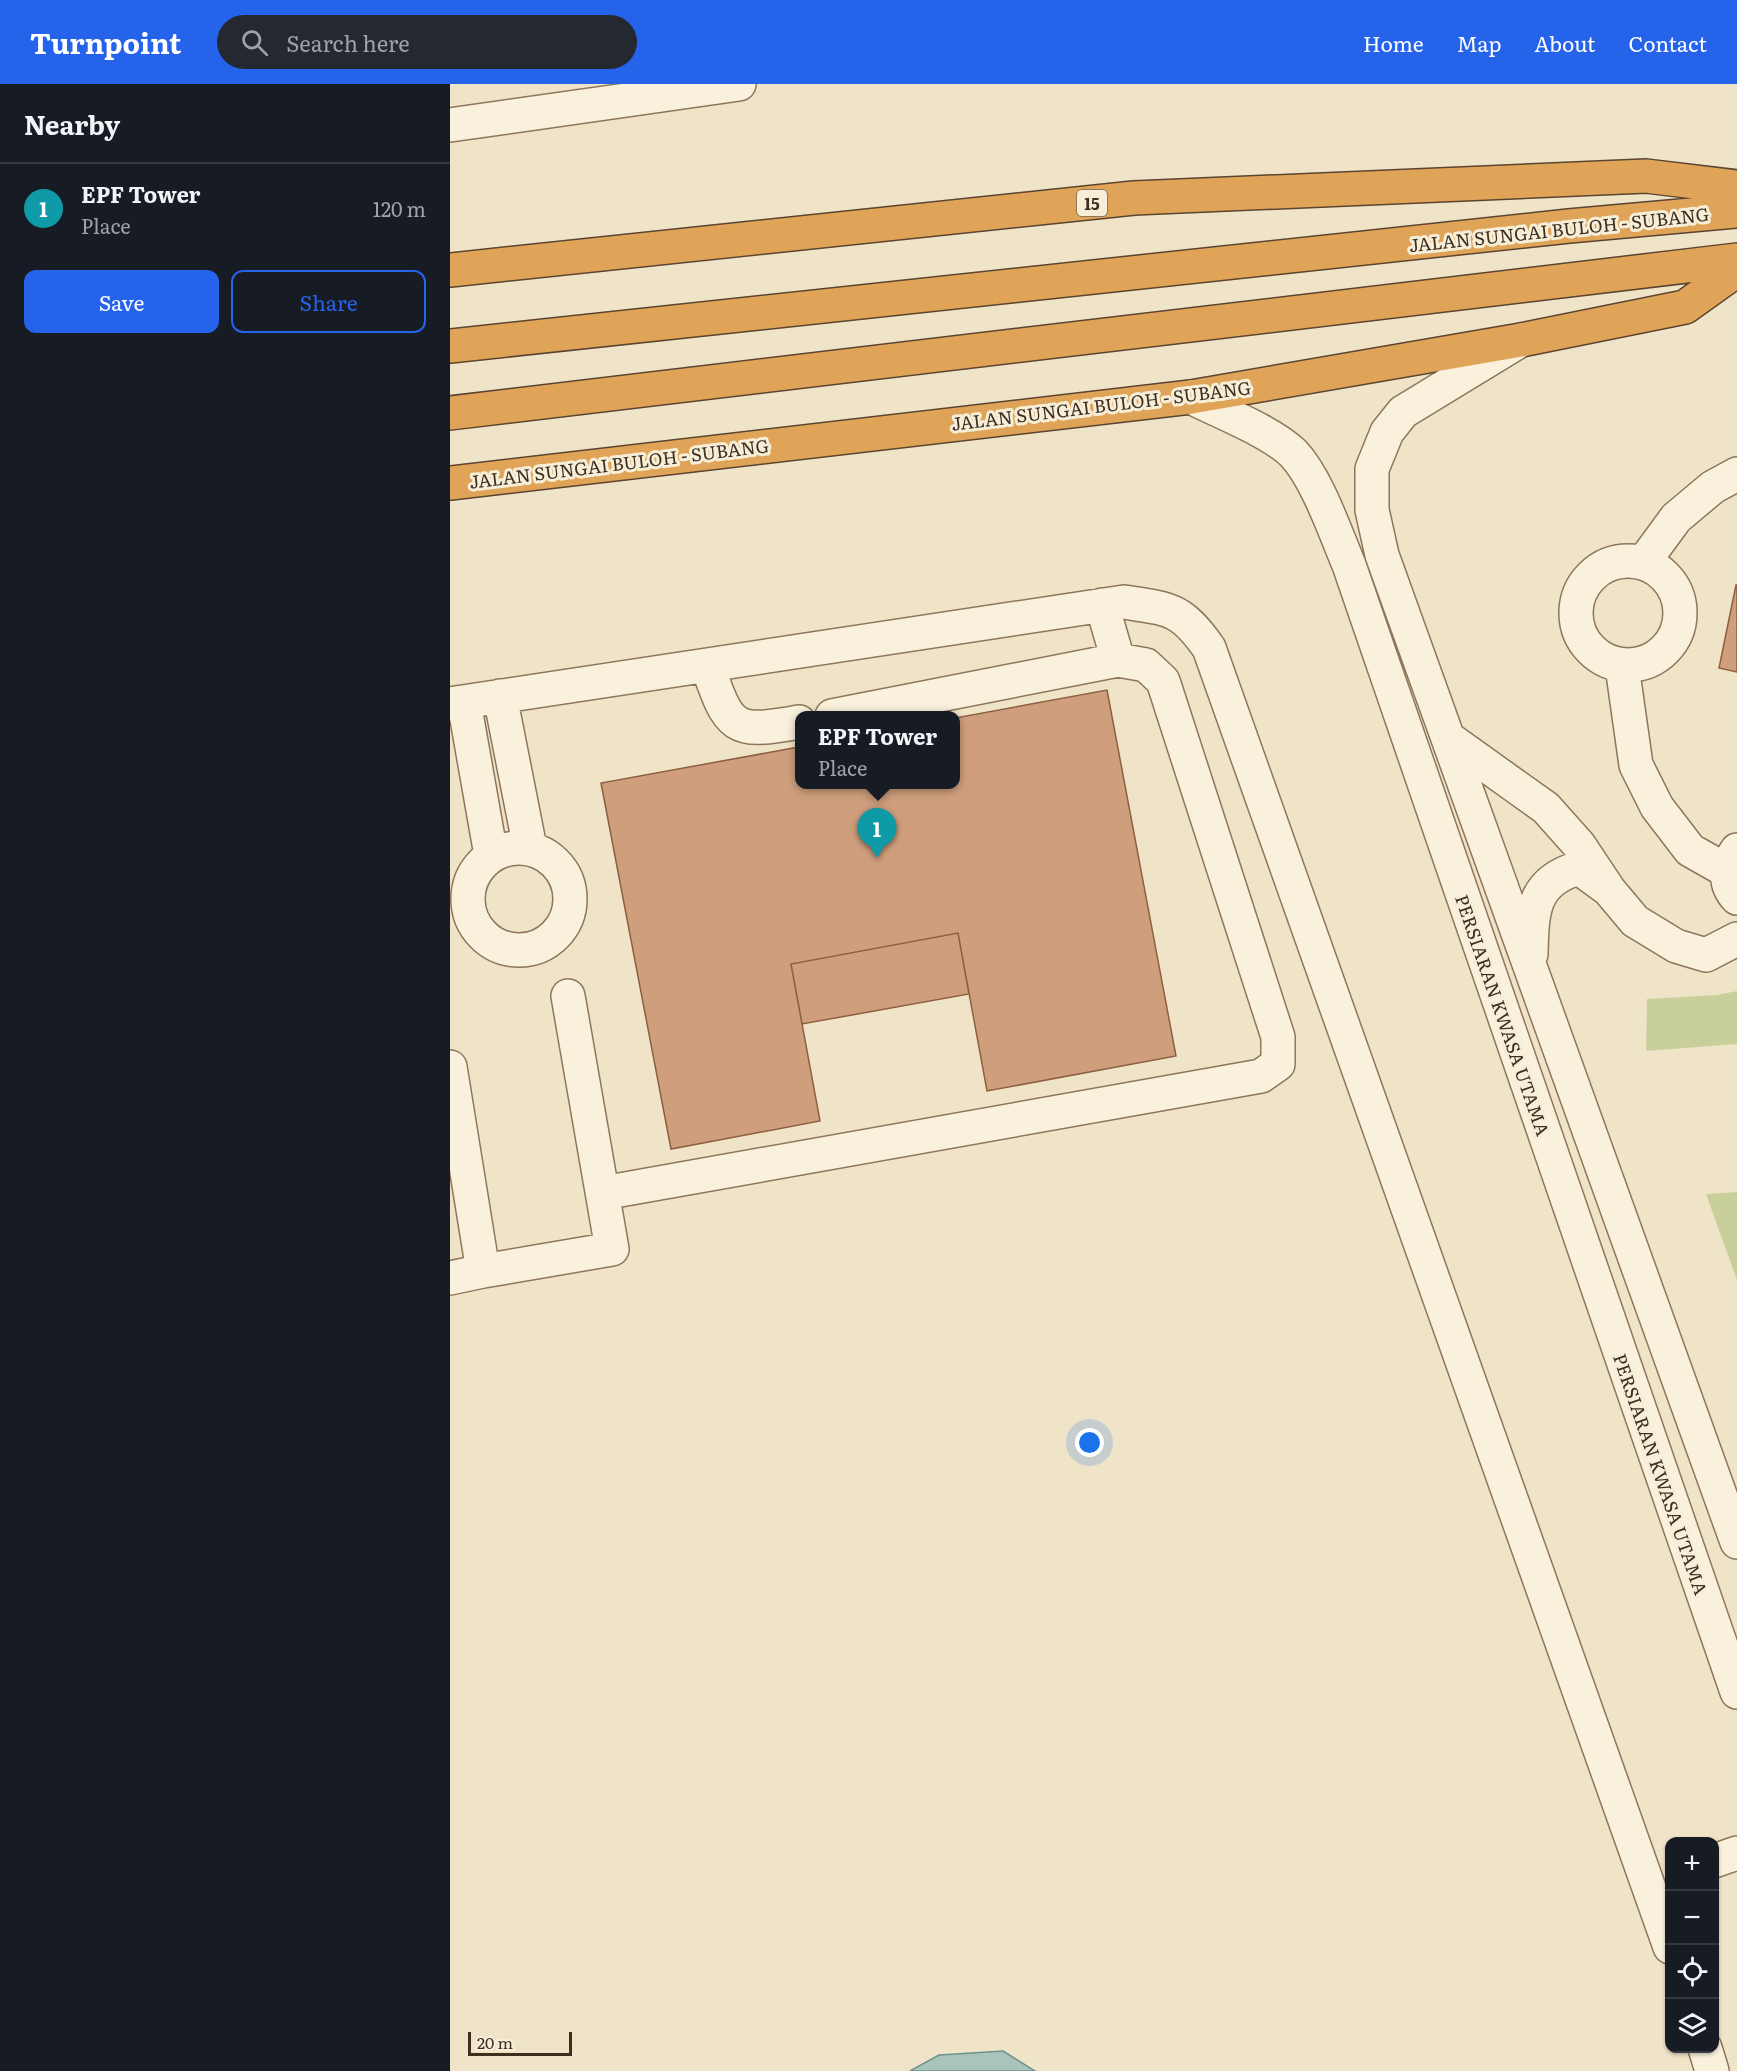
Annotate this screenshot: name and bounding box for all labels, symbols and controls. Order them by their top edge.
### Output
search box [217,15,637,69]
text: Turnpoint [30,21,181,63]
icon: search [238,26,271,59]
text: Search here [286,26,410,59]
text: Home [1363,27,1424,58]
text: Map [1457,27,1501,58]
text: About [1534,27,1596,58]
text: Contact [1629,27,1707,58]
text: Nearby [24,104,120,143]
text: EPF Tower [81,177,201,210]
road number: 15 [1077,190,1107,216]
text: 1 [39,193,48,223]
text: 120 m [373,193,426,223]
street label: JALAN SUNGAI BULOH - SUBANG [1408,200,1710,258]
text: Place [81,210,131,240]
button: Save [24,270,219,333]
button: Share [231,270,426,333]
street label: JALAN SUNGAI BULOH - SUBANG [950,373,1252,437]
street label: JALAN SUNGAI BULOH - SUBANG [468,431,770,495]
popup [795,711,960,789]
text: EPF Tower [818,719,937,752]
text: Place [818,752,867,782]
pin: 1 [858,808,896,858]
street label: PERSIARAN KWASA UTAMA [1449,891,1557,1139]
street label: PERSIARAN KWASA UTAMA [1607,1350,1715,1598]
your location [1075,1428,1104,1457]
map controls [1665,1837,1719,2053]
button: + [1665,1837,1719,1891]
button: − [1665,1891,1719,1945]
button: locate [1665,1945,1719,1999]
button: layers [1665,1999,1719,2053]
scale bar [468,2029,572,2056]
text: 20 m [477,2030,513,2054]

